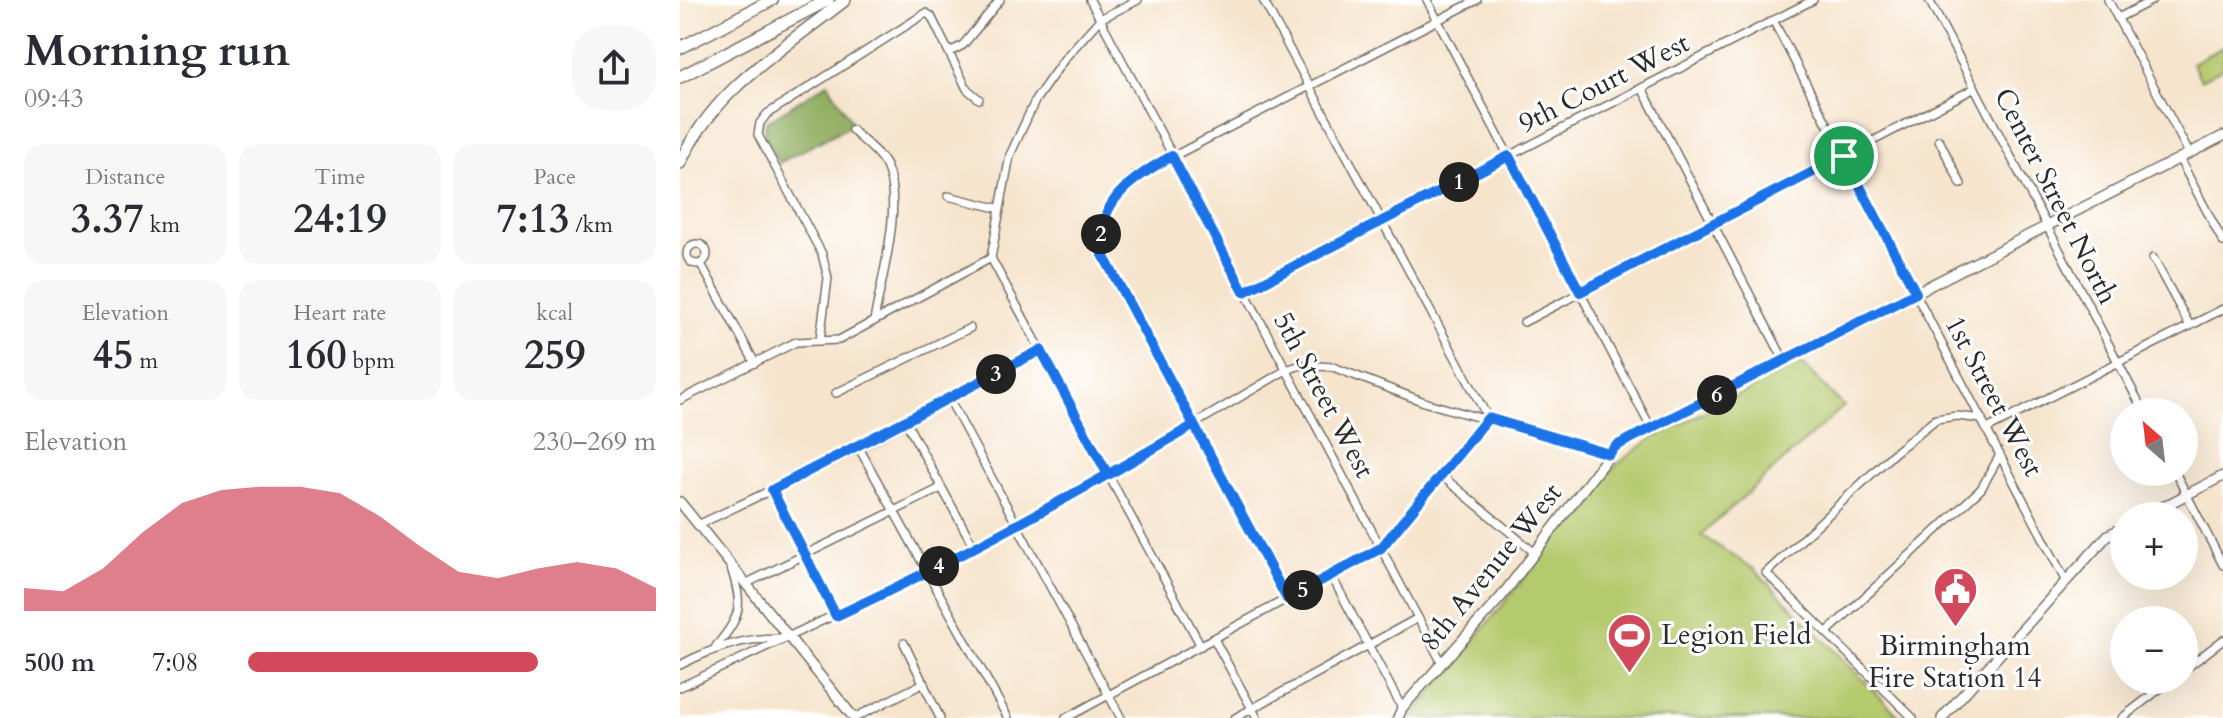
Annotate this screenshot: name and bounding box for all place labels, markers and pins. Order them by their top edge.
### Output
pin [1810,122,1878,190]
pin: 1 [1439,162,1479,202]
pin: 2 [1081,214,1121,254]
pin: 3 [976,354,1016,394]
pin: 6 [1697,375,1737,415]
pin: 4 [919,546,959,586]
public building icon: Birmingham Fire Station 14 [1931,565,1979,628]
pin: 5 [1283,570,1323,610]
sports icon: Legion Field [1606,611,1654,674]
place label: Legion Field [1661,616,1811,654]
place label: Birmingham Fire Station 14 [1868,627,2042,697]

